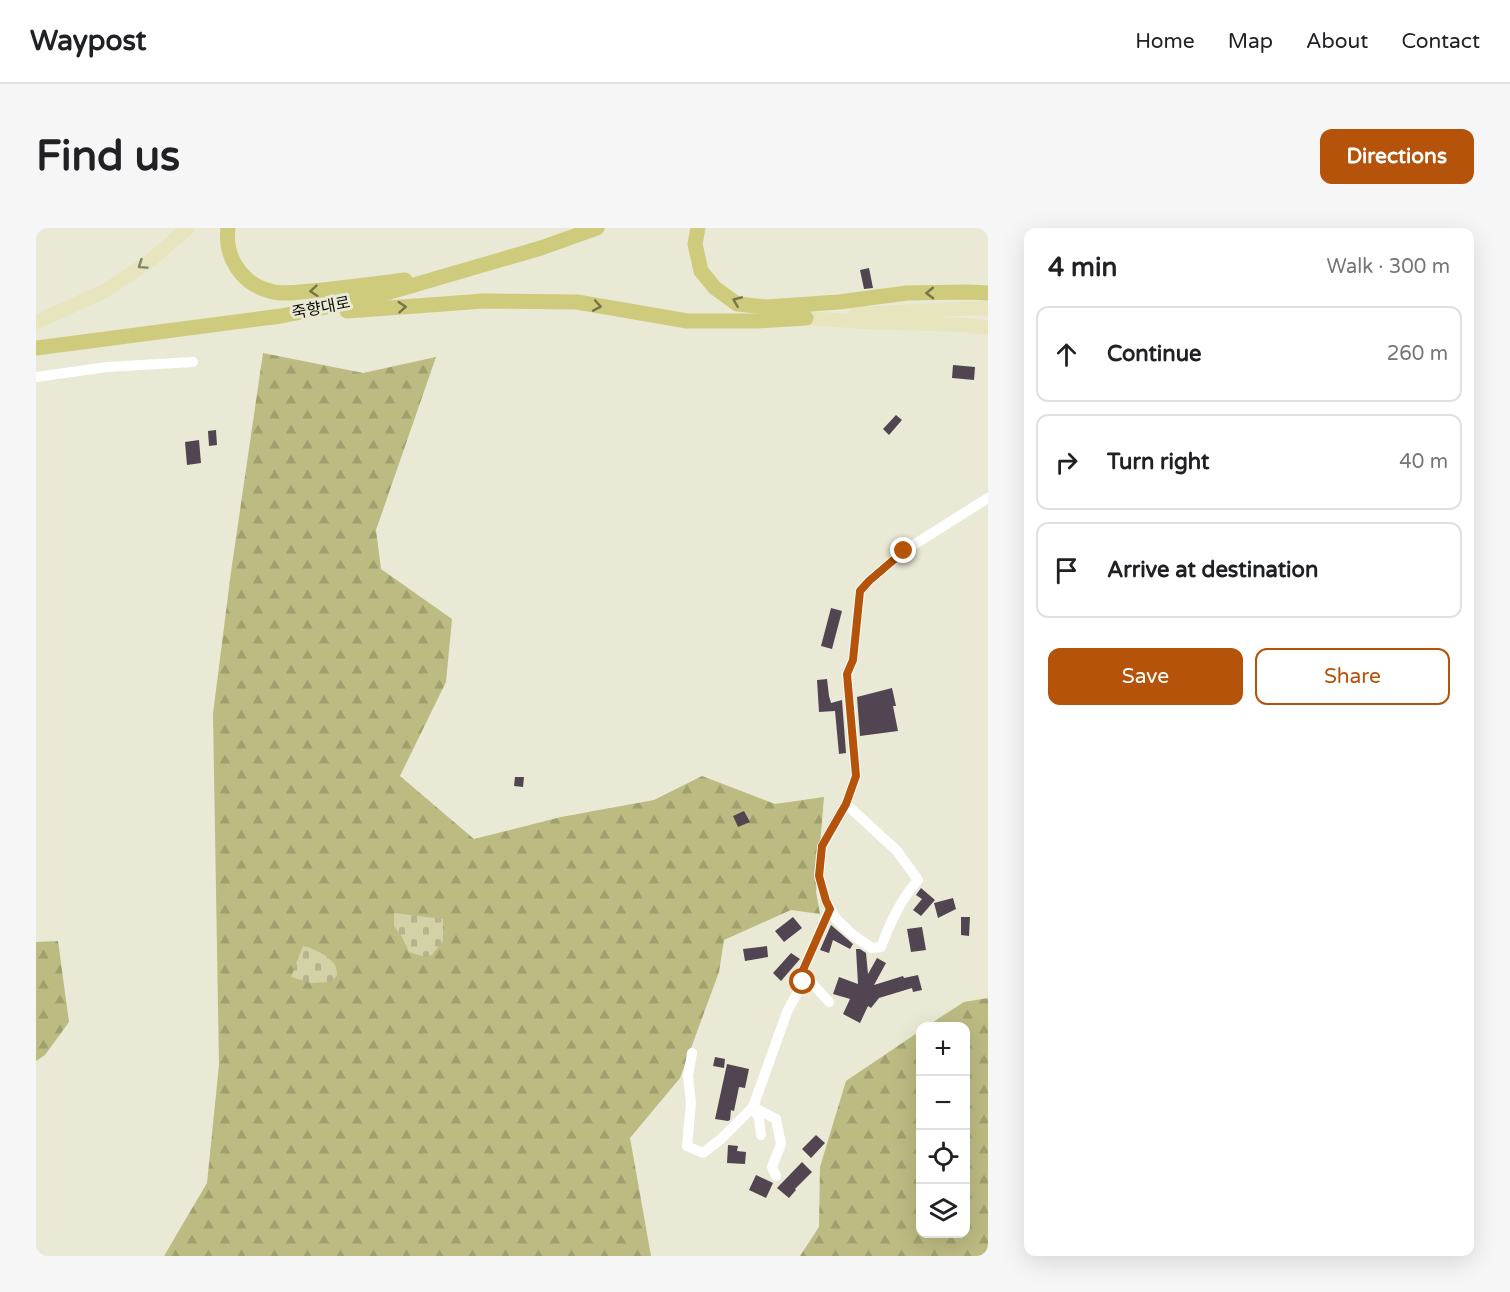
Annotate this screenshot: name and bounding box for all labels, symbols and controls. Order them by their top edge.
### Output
text: Waypost [30,24,146,58]
text: Home [1135,29,1195,54]
text: Map [1228,29,1273,54]
text: About [1306,29,1368,54]
text: Contact [1401,29,1480,54]
button: Directions [1320,129,1474,184]
text: Find us [36,131,180,182]
text: 4 min [1048,252,1117,283]
text: Walk · 300 m [1327,255,1450,279]
one-way arrow [138,258,149,269]
one-way arrow [309,284,318,297]
one-way arrow [925,287,934,299]
street label: 죽향대로 [290,293,352,323]
one-way arrow [732,296,743,308]
one-way arrow [592,299,602,311]
one-way arrow [398,301,407,314]
icon: ahead [1050,338,1083,371]
text: Continue [1107,341,1202,367]
text: 260 m [1387,342,1448,366]
icon: right [1050,446,1083,479]
text: Turn right [1107,449,1209,475]
text: 40 m [1399,450,1448,474]
route end [890,537,916,563]
icon: arrive [1050,554,1083,587]
text: Arrive at destination [1107,557,1318,583]
button: Save [1048,648,1243,705]
button: Share [1255,648,1450,705]
route start [789,968,815,994]
map controls [916,1022,970,1238]
button: + [916,1022,970,1076]
button: − [916,1076,970,1130]
button: locate [916,1130,970,1184]
button: layers [916,1184,970,1238]

